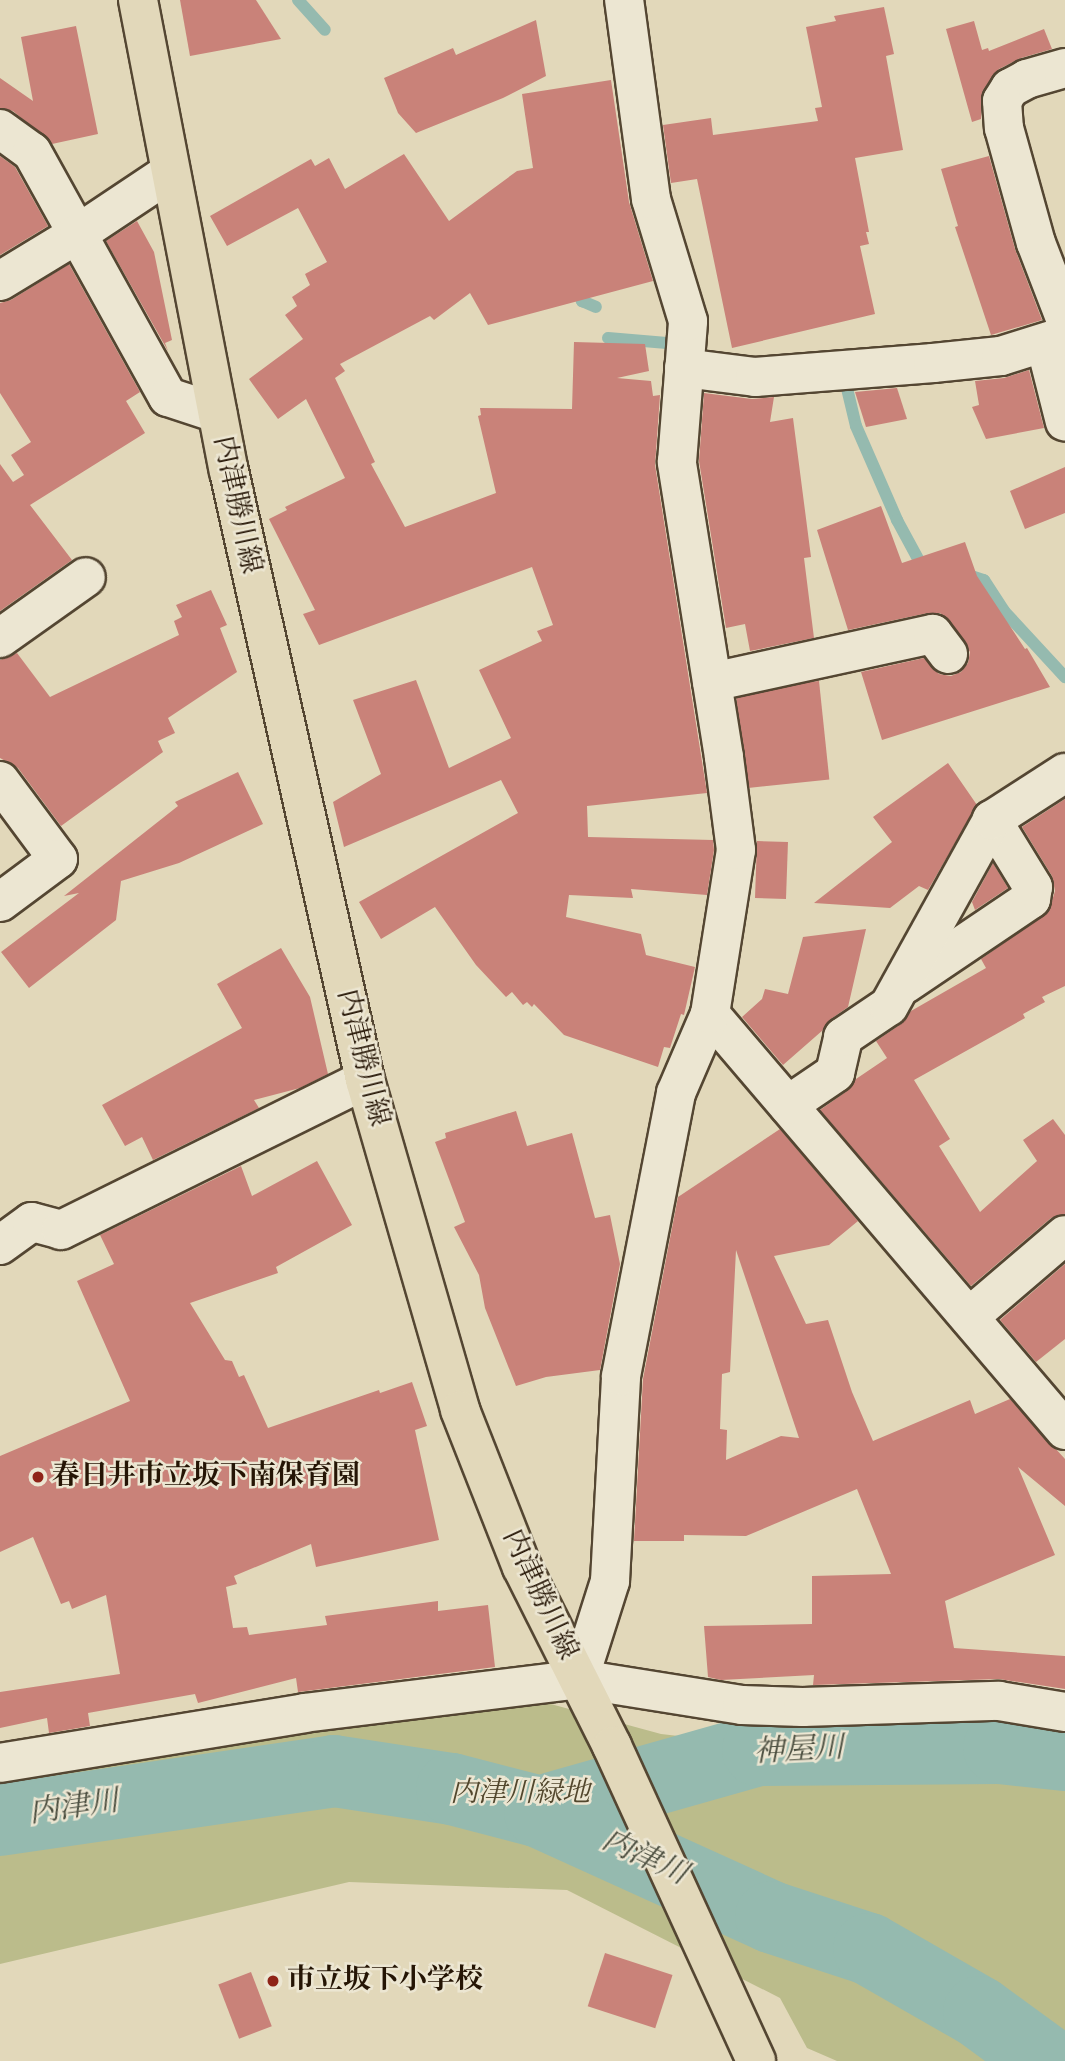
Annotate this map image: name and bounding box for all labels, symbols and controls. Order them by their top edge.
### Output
street label: 内津勝川線 [205,433,267,577]
street label: 内津勝川線 [329,986,395,1130]
place label: 春日井市立坂下南保育園 [52,1460,360,1494]
marker: 春日井市立坂下南保育園 [30,1469,46,1485]
street label: 内津勝川線 [494,1524,584,1666]
water label: 神屋川 [753,1732,845,1772]
park label: 内津川緑地 [450,1777,590,1811]
water label: 内津川 [27,1785,121,1833]
water label: 内津川 [596,1824,692,1894]
place label: 市立坂下小学校 [287,1964,483,1998]
marker: 市立坂下小学校 [265,1973,281,1989]

